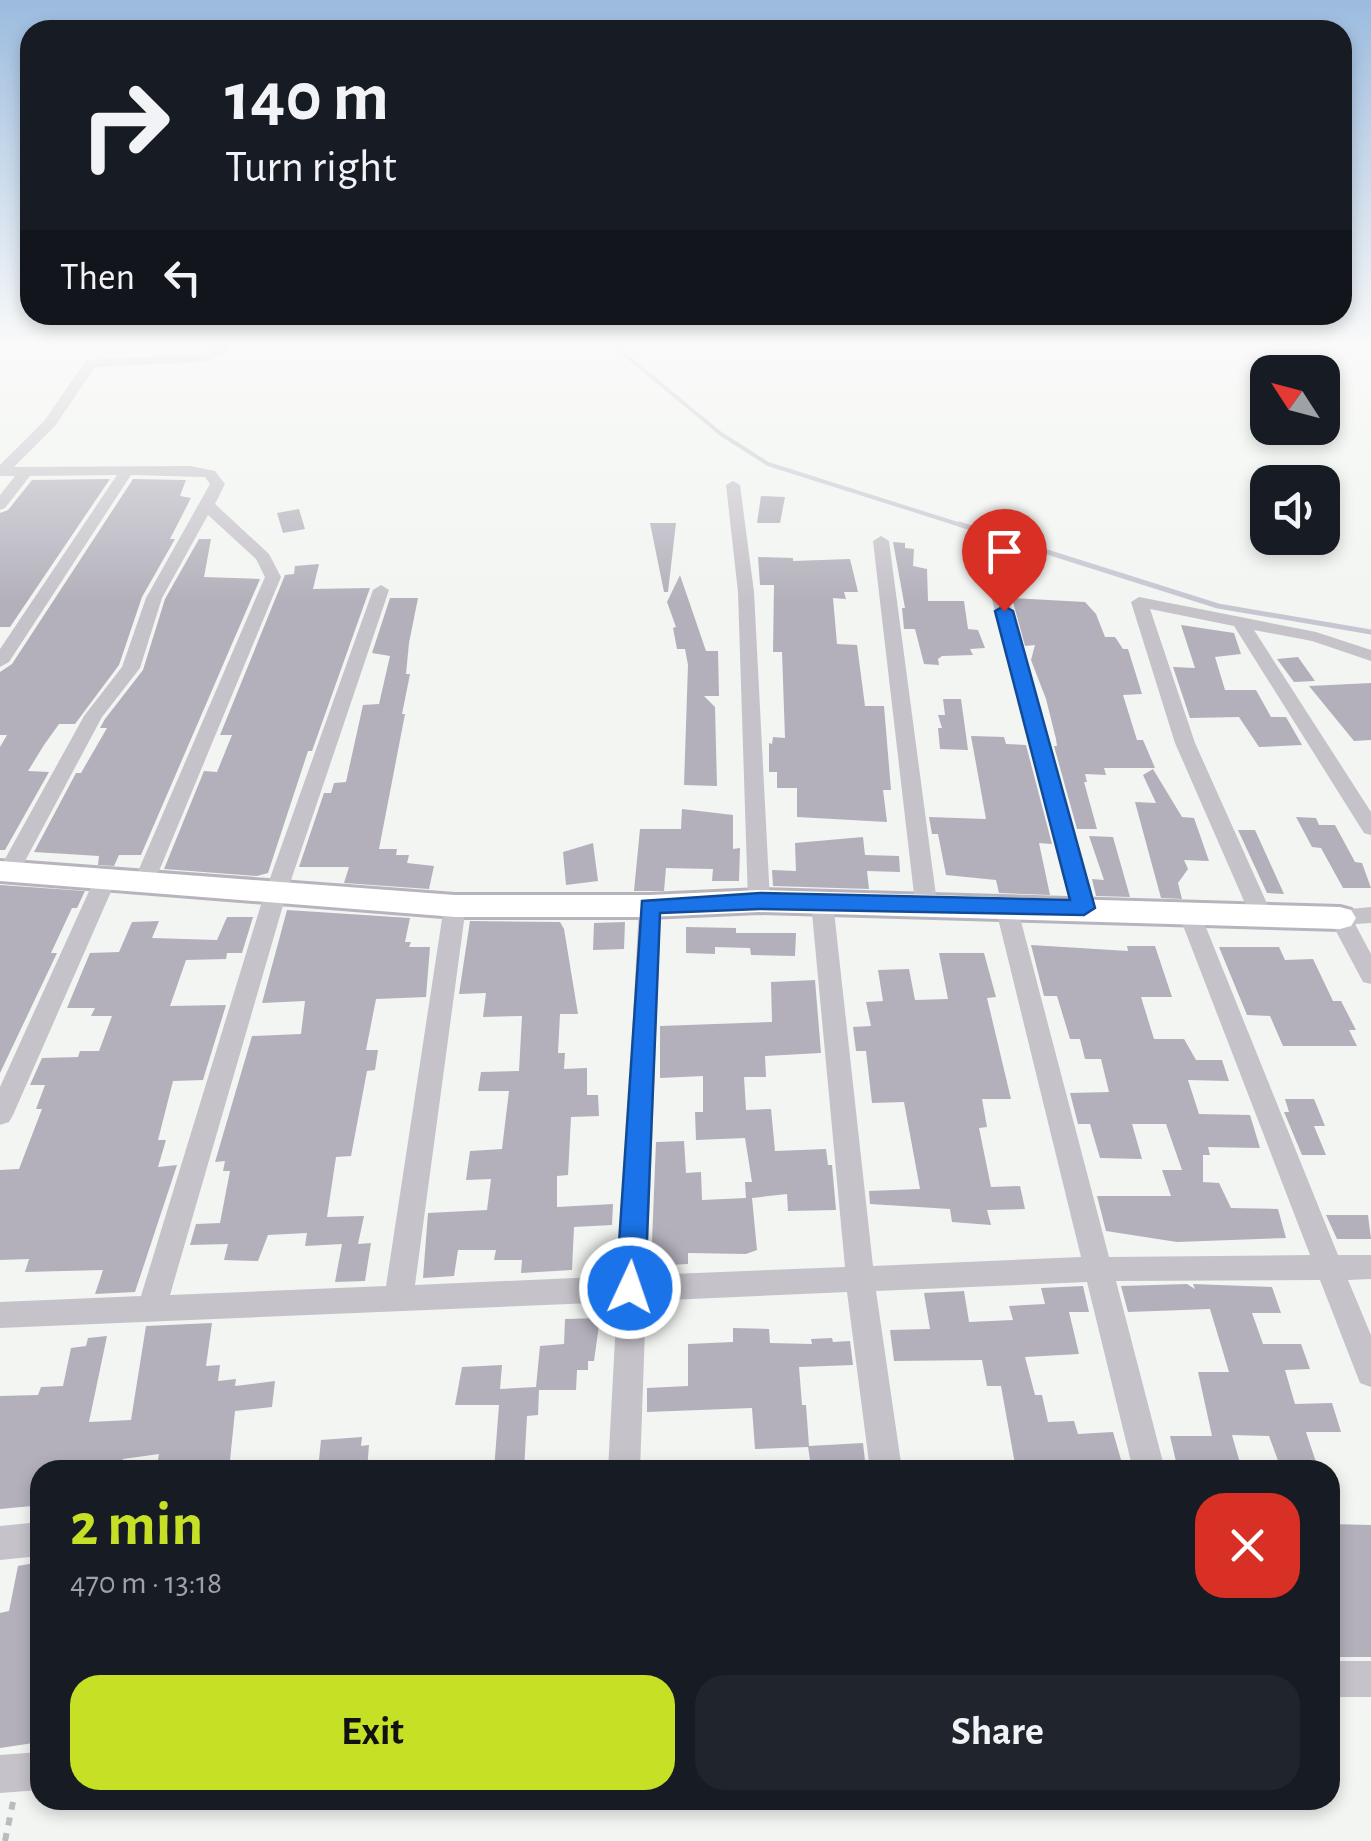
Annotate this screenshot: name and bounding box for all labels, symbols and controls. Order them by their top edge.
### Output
icon: right [60,60,190,190]
text: 140 m [225,63,389,133]
text: Turn right [225,145,397,190]
icon: left [155,250,210,305]
text: Then [60,259,135,297]
north arrow [1250,355,1340,445]
map controls [1250,355,1340,555]
button: sound [1250,465,1340,555]
pin [962,509,1047,612]
icon: arrive [977,524,1032,579]
position arrow [578,1236,682,1340]
button: close [1195,1493,1300,1598]
text: 2 min [70,1496,203,1556]
text: 470 m · 13:18 [70,1567,222,1599]
button: Exit [70,1675,675,1790]
button: Share [695,1675,1300,1790]

